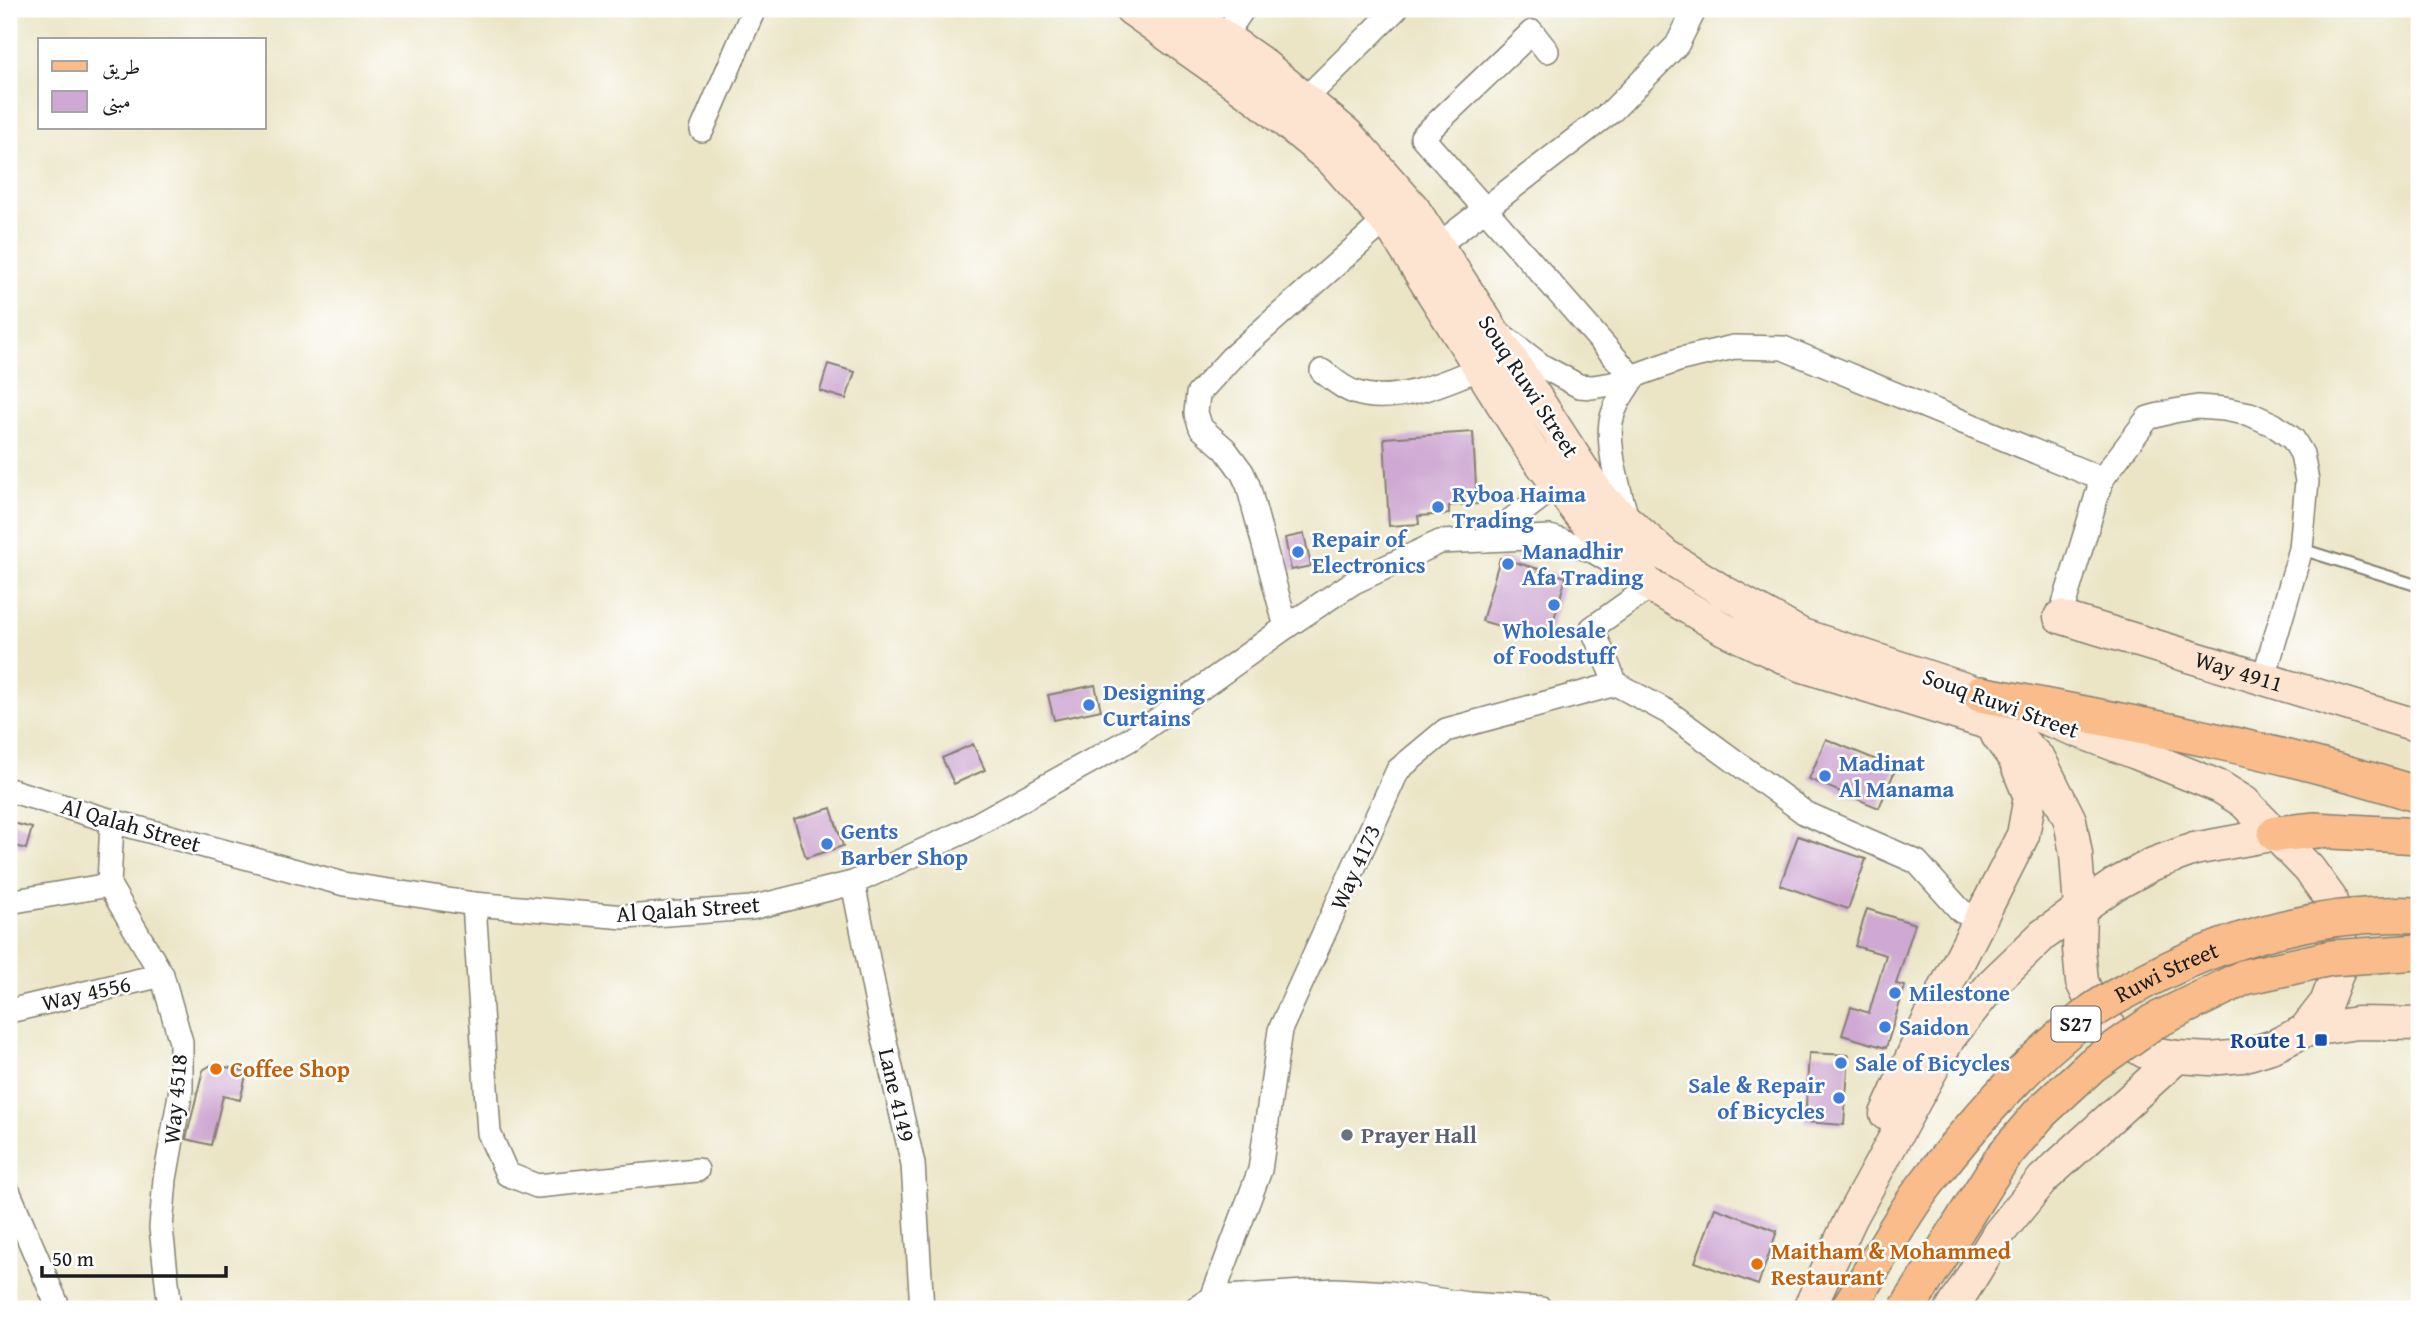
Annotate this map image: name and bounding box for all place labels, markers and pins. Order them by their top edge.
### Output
place label: Ryboa Haima Trading [1452,477,1586,536]
marker: Ryboa Haima Trading [1430,499,1446,515]
place label: Repair of Electronics [1312,522,1426,581]
place label: Manadhir Afa Trading [1522,534,1644,593]
marker: Repair of Electronics [1290,544,1306,560]
marker: Manadhir Afa Trading [1500,556,1516,572]
marker: Wholesale of Foodstuff [1546,597,1562,613]
place label: Wholesale of Foodstuff [1493,613,1618,672]
place label: Designing Curtains [1103,675,1206,734]
marker: Designing Curtains [1081,697,1097,713]
place label: Madinat Al Manama [1839,746,1955,805]
marker: Madinat Al Manama [1817,768,1833,784]
place label: Gents Barber Shop [841,814,968,873]
marker: Gents Barber Shop [819,836,835,852]
place label: Milestone [1909,976,2010,1009]
marker: Milestone [1887,985,1903,1001]
place label: Saidon [1899,1010,1969,1043]
marker: Saidon [1877,1019,1893,1035]
place label: Route 1 [2230,1023,2307,1056]
marker: Route 1 [2313,1032,2329,1048]
place label: Sale of Bicycles [1855,1046,2010,1079]
place label: Coffee Shop [230,1052,350,1085]
marker: Sale of Bicycles [1833,1055,1849,1071]
marker: Coffee Shop [208,1061,224,1077]
place label: Sale & Repair of Bicycles [1688,1068,1825,1127]
marker: Sale & Repair of Bicycles [1831,1090,1847,1106]
place label: Prayer Hall [1361,1118,1477,1151]
marker: Prayer Hall [1339,1127,1355,1143]
place label: Maitham & Mohammed Restaurant [1771,1234,2012,1293]
marker: Maitham & Mohammed Restaurant [1749,1256,1765,1272]

